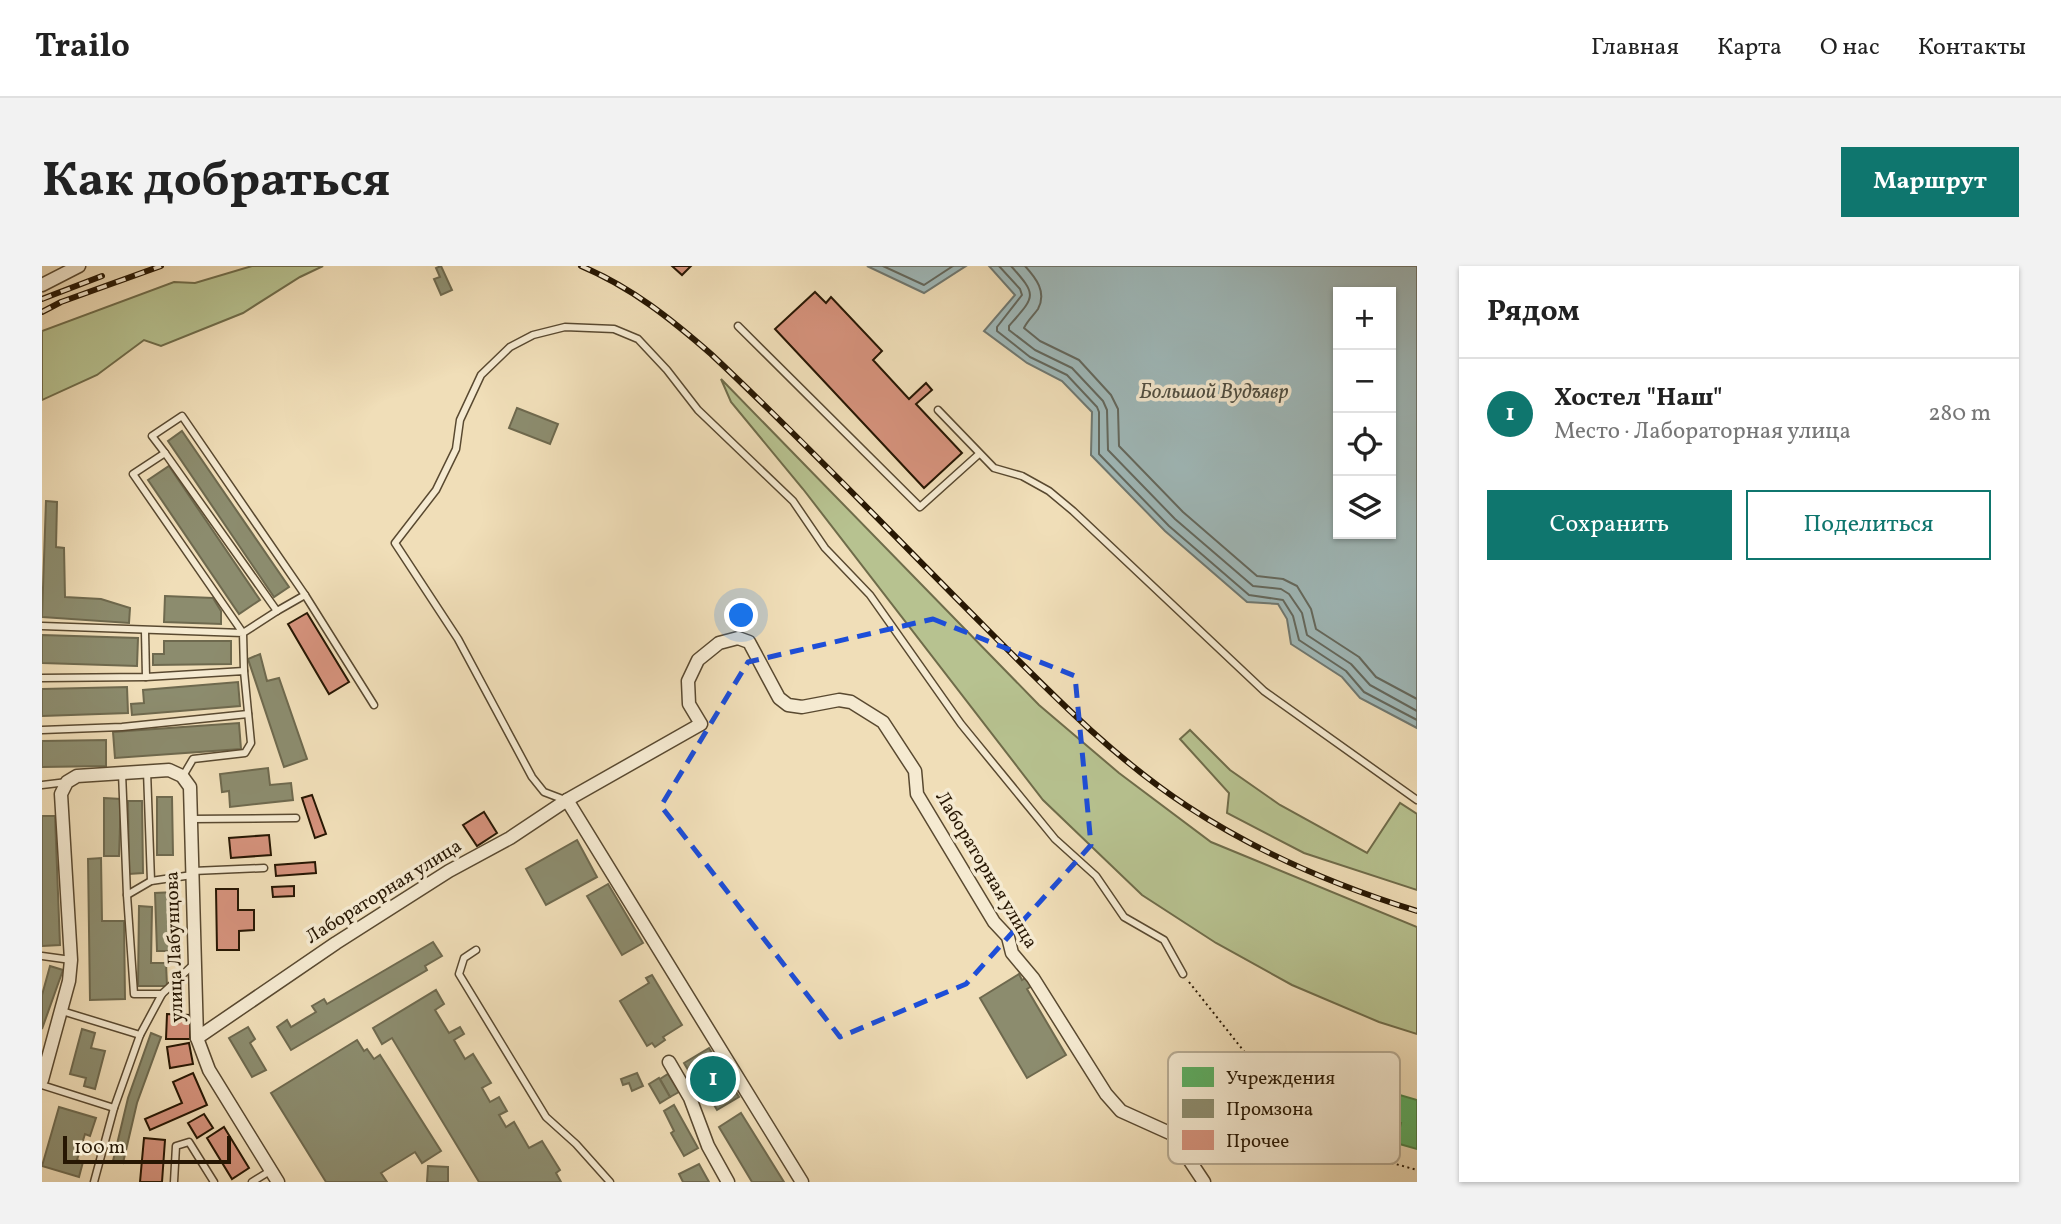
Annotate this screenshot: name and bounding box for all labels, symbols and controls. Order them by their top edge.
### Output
text: Trailo [35,25,130,71]
text: Главная [1591,31,1679,65]
text: Карта [1717,31,1782,65]
text: О нас [1820,31,1880,65]
text: Контакты [1918,31,2026,65]
button: Маршрут [1841,147,2019,217]
text: Как добраться [42,148,390,217]
map controls [1333,287,1396,539]
button: + [1333,287,1396,350]
text: Рядом [1487,291,1580,333]
button: − [1333,350,1396,413]
water label: Большой Вудъявр [1140,378,1289,407]
text: Хостел "Наш" [1554,380,1723,416]
text: 1 [1505,398,1515,430]
text: 280 m [1928,398,1991,430]
button: locate [1333,413,1396,476]
text: Место · Лабораторная улица [1554,416,1851,448]
button: layers [1333,476,1396,539]
button: Сохранить [1487,490,1732,560]
button: Поделиться [1746,490,1991,560]
your location [724,598,758,632]
street label: Лабораторная улица [929,786,1043,954]
street label: Лабораторная улица [301,833,467,951]
street label: улица Лабунцова [159,871,191,1023]
legend [1168,1052,1400,1164]
pin: 1 [690,1053,736,1105]
text: Учреждения [1226,1066,1335,1092]
text: Промзона [1226,1097,1313,1123]
text: Прочее [1226,1129,1289,1155]
scale bar [63,1133,231,1165]
text: 100 m [74,1135,125,1161]

